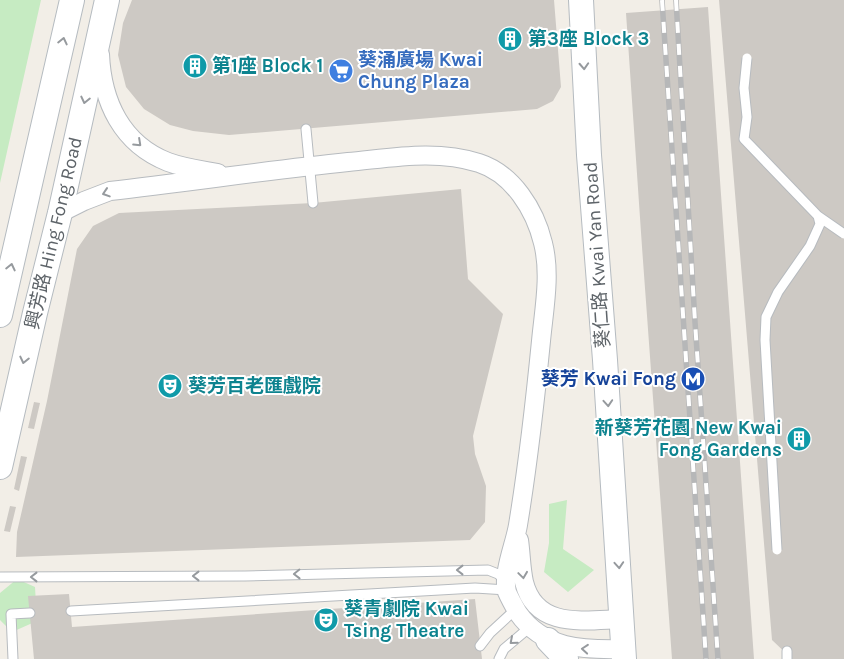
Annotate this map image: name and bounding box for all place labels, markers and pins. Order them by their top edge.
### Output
building icon: 第3座 Block 3 [497,26,523,52]
place label: 第3座 Block 3 [528,28,649,50]
place label: 葵涌廣場 Kwai Chung Plaza [358,49,483,93]
building icon: 第1座 Block 1 [182,53,208,79]
place label: 第1座 Block 1 [212,55,323,77]
supermarket icon: 葵涌廣場 Kwai Chung Plaza [328,58,354,84]
metro station icon: 葵芳 Kwai Fong [680,366,706,392]
place label: 葵芳 Kwai Fong [541,368,676,390]
theatre icon: 葵芳百老匯戲院 [157,373,183,399]
place label: 葵芳百老匯戲院 [188,375,321,397]
place label: 新葵芳花園 New Kwai Fong Gardens [595,417,782,461]
building icon: 新葵芳花園 New Kwai Fong Gardens [786,426,812,452]
place label: 葵青劇院 Kwai Tsing Theatre [344,598,469,642]
theatre icon: 葵青劇院 Kwai Tsing Theatre [313,607,339,633]

